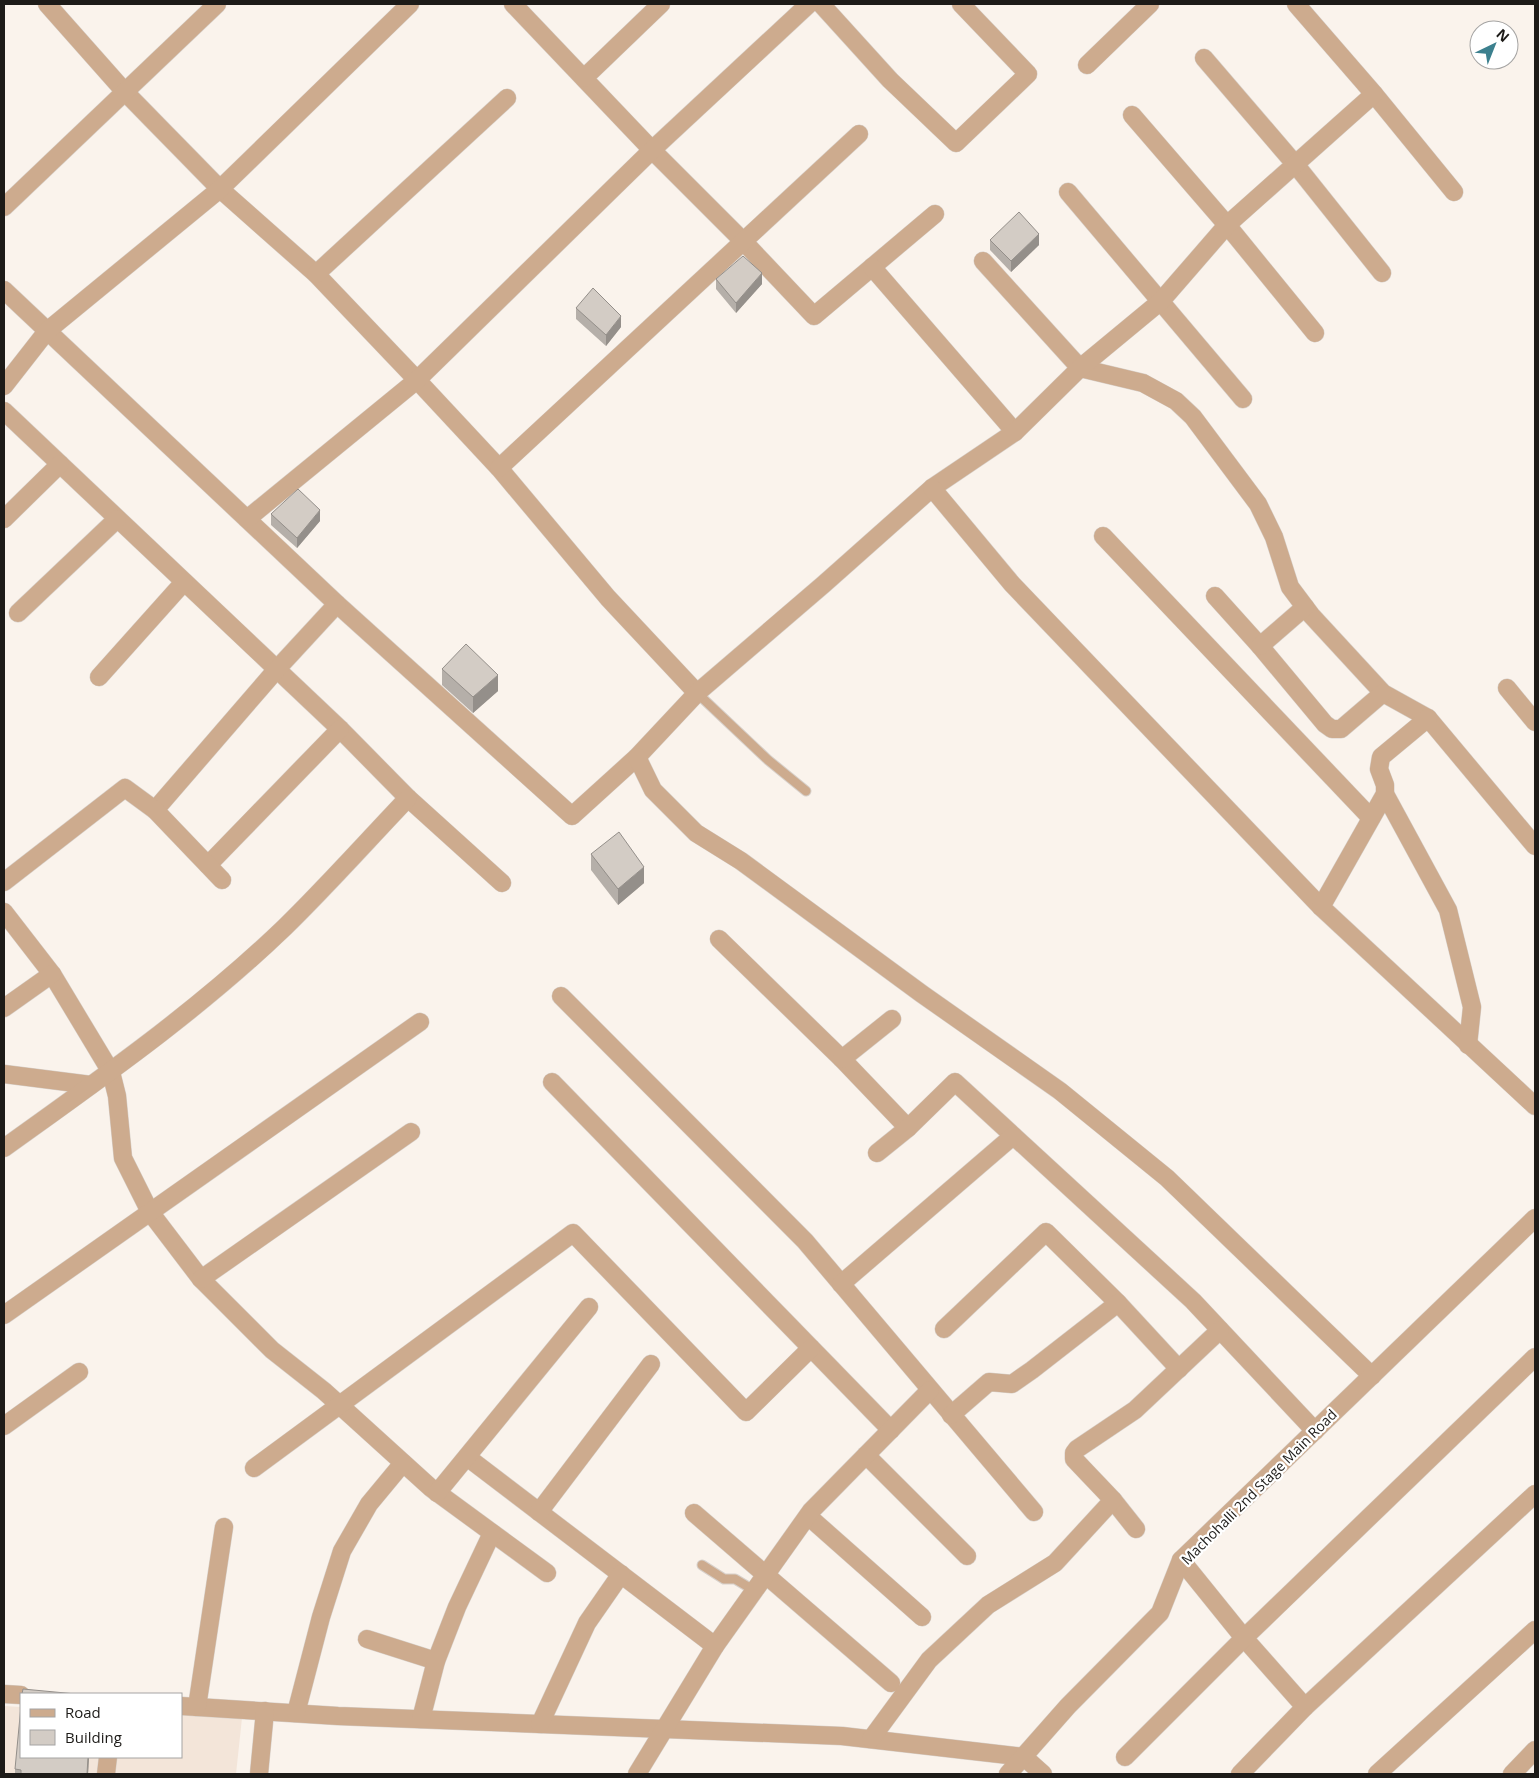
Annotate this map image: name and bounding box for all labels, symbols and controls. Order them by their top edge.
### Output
north arrow [1469,20,1519,70]
text: N [1493,24,1514,46]
street label: Machohalli 2nd Stage Main Road [1177,1405,1341,1569]
legend [20,1693,182,1758]
text: Road [65,1702,101,1722]
text: Building [65,1727,122,1747]

